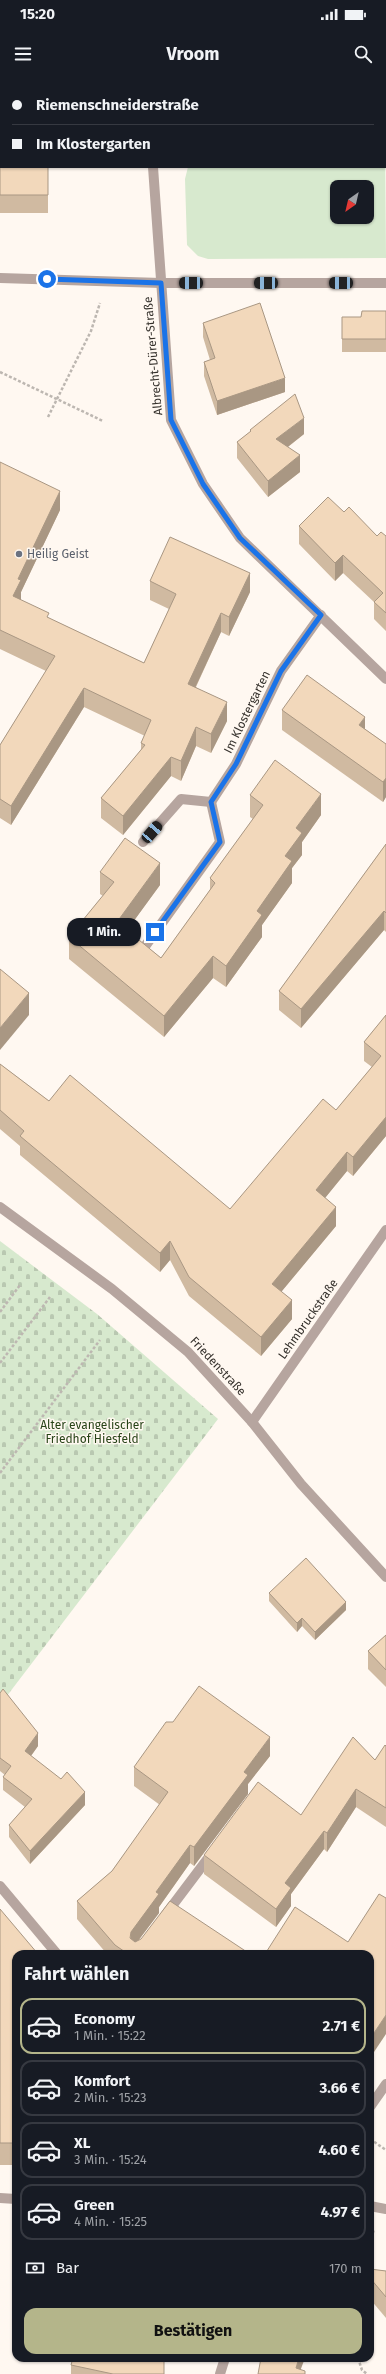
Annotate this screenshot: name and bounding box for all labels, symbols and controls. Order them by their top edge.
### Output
text: 15:20 [20,5,55,23]
icon: menu [12,43,34,65]
text: Vroom [167,43,220,65]
icon: search [352,43,374,65]
text: Riemenschneiderstraße [36,96,199,114]
text: Im Klostergarten [36,135,151,153]
north arrow [330,180,374,224]
map controls [330,180,374,224]
route start [38,270,56,288]
car [179,277,203,289]
car [254,277,278,289]
car [329,277,353,289]
street label: Albrecht-Dürer-Straße [141,296,165,416]
place label: Heilig Geist [27,547,90,561]
marker: Heilig Geist [14,549,24,559]
street label: Im Klostergarten [221,668,273,756]
car [140,819,164,845]
callout: 1 Min. [67,918,141,946]
route end [146,923,164,941]
text: 1 Min. [87,924,121,939]
street label: Lehmbruckstraße [275,1276,341,1362]
street label: Friedenstraße [187,1334,249,1398]
park label: Alter evangelischer Friedhof Hiesfeld [40,1418,144,1446]
text: Fahrt wählen [24,1963,129,1985]
icon: car [26,2008,62,2044]
text: Economy [74,2010,135,2028]
text: 2.71 € [322,2017,360,2035]
text: 1 Min. · 15:22 [74,2028,146,2043]
icon: car [26,2070,62,2106]
text: Komfort [74,2072,130,2090]
text: 3.66 € [319,2079,360,2097]
text: 2 Min. · 15:23 [74,2090,147,2105]
icon: car [26,2132,62,2168]
text: XL [74,2134,90,2152]
text: 4.60 € [318,2141,360,2159]
text: 3 Min. · 15:24 [74,2152,147,2167]
icon: car [26,2194,62,2230]
text: Green [74,2196,114,2214]
text: 4.97 € [321,2203,360,2221]
text: 4 Min. · 15:25 [74,2214,147,2229]
icon: cash [24,2257,46,2279]
text: Bar [56,2259,79,2277]
text: 170 m [329,2261,362,2276]
button: Bestätigen [24,2308,362,2354]

